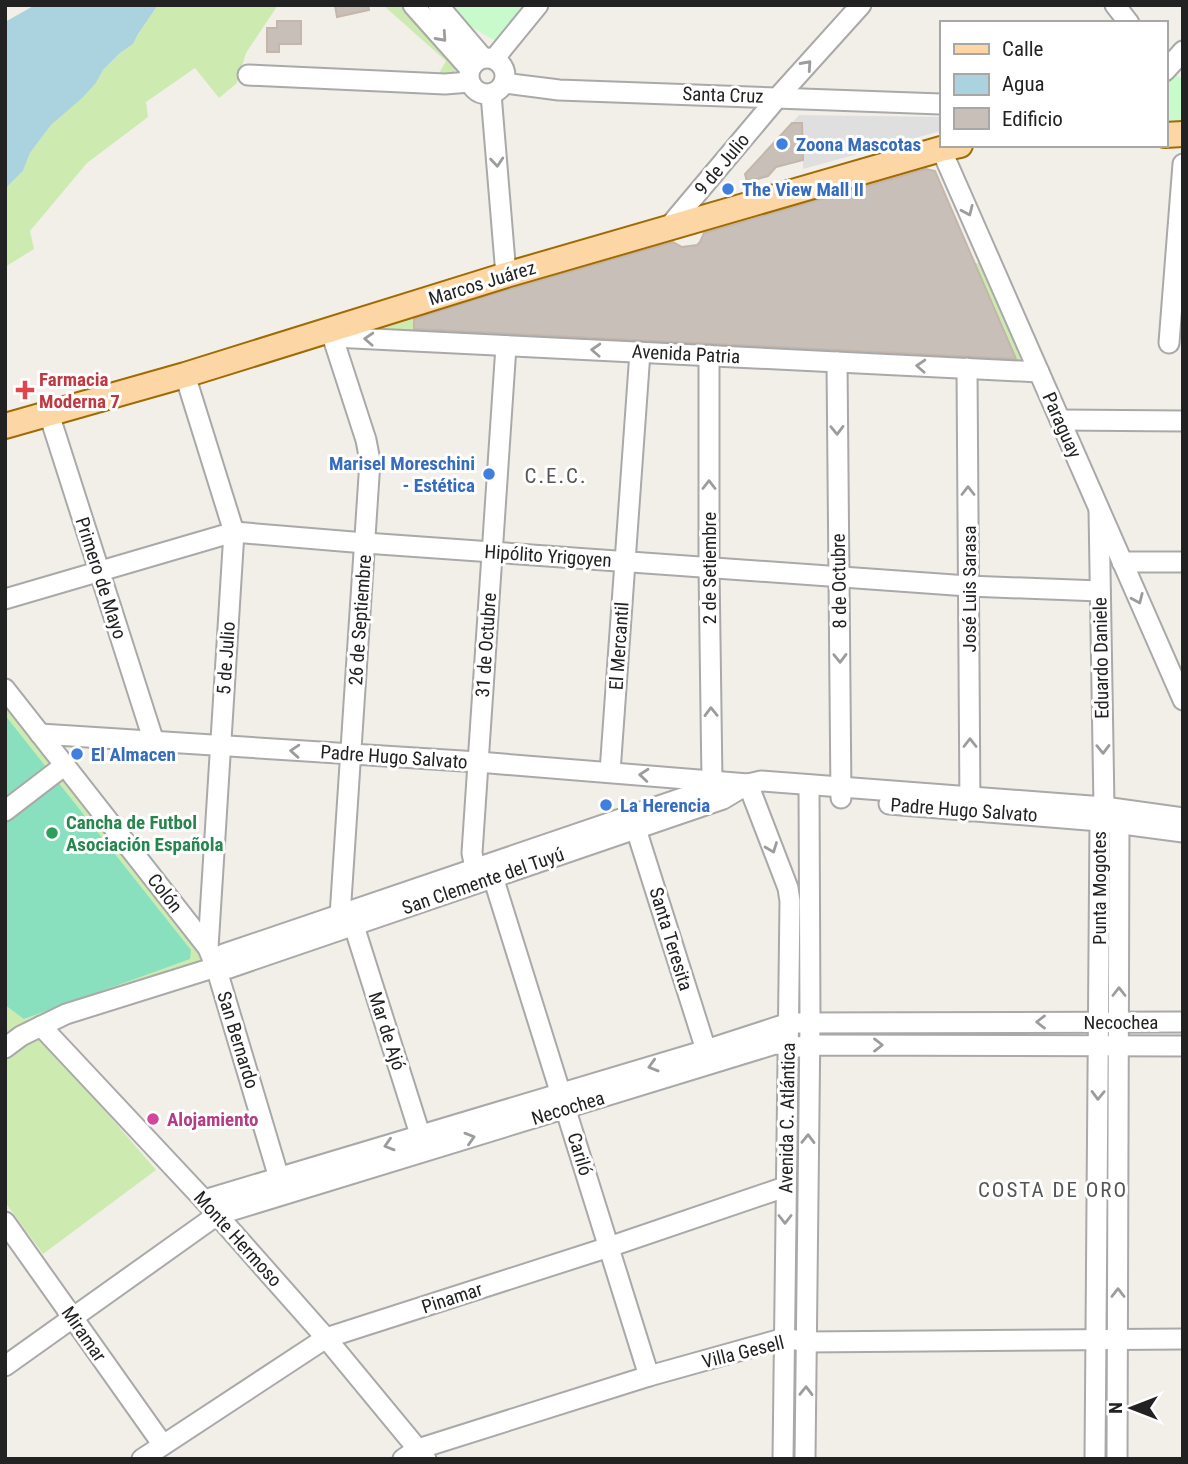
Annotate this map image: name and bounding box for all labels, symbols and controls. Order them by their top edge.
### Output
legend [940,21,1167,147]
one-way arrow [434,29,446,42]
text: Calle [1002,37,1044,61]
one-way arrow [799,60,811,73]
text: Agua [1002,72,1045,96]
street label: Santa Cruz [682,82,764,108]
text: Edificio [1002,107,1063,131]
street label: 9 de Julio [690,129,754,199]
place label: Zoona Mascotas [796,133,921,156]
marker: Zoona Mascotas [774,136,790,152]
one-way arrow [489,157,504,168]
place label: The View Mall II [742,178,864,201]
marker: The View Mall II [720,181,736,197]
one-way arrow [960,204,974,217]
street label: Marcos Juárez [426,256,538,310]
one-way arrow [363,331,374,346]
street label: Avenida Patria [631,340,741,368]
one-way arrow [591,343,602,358]
one-way arrow [916,359,927,374]
place label: Farmacia Moderna 7 [39,368,120,413]
marker: Farmacia Moderna 7 [17,382,33,398]
street label: Paraguay [1037,389,1087,461]
one-way arrow [829,425,845,436]
place label: Marisel Moreschini - Estética [329,452,475,497]
district label: C.E.C. [525,464,587,488]
marker: Marisel Moreschini - Estética [481,466,497,482]
one-way arrow [701,479,717,490]
one-way arrow [960,485,976,495]
street label: 2 de Setiembre [698,512,721,624]
street label: Primero de Mayo [70,514,132,642]
street label: José Luis Sarasa [958,525,981,653]
street label: 8 de Octubre [827,533,851,629]
street label: Hipólito Yrigoyen [484,540,612,572]
street label: 26 de Septiembre [344,554,376,686]
street label: 31 de Octubre [471,592,501,698]
one-way arrow [1130,592,1144,605]
street label: Eduardo Daniele [1088,597,1114,719]
street label: El Mercantil [604,601,634,691]
street label: 5 de Julio [212,621,240,695]
one-way arrow [832,652,847,663]
one-way arrow [703,707,719,717]
one-way arrow [962,737,978,747]
street label: Padre Hugo Salvato [320,740,468,774]
place label: El Almacen [91,743,176,766]
one-way arrow [289,744,300,759]
one-way arrow [1095,745,1111,755]
marker: El Almacen [69,746,85,762]
one-way arrow [638,768,649,783]
street label: Padre Hugo Salvato [890,793,1038,827]
place label: La Herencia [620,794,710,817]
marker: La Herencia [598,797,614,813]
place label: Cancha de Futbol Asociación Española [66,811,224,856]
marker: Cancha de Futbol Asociación Española [44,825,60,841]
street label: Punta Mogotes [1088,831,1111,945]
one-way arrow [764,841,778,853]
street label: San Clemente del Tuyú [399,842,567,920]
street label: Colón [143,869,187,917]
street label: Santa Teresita [644,884,698,994]
one-way arrow [1111,986,1127,996]
street label: San Bernardo [212,989,264,1091]
street label: Mar de Ajó [364,989,410,1073]
street label: Necochea [1084,1011,1158,1034]
one-way arrow [1035,1014,1046,1030]
one-way arrow [873,1037,883,1053]
street label: Avenida C. Atlántica [774,1042,800,1194]
one-way arrow [648,1057,660,1072]
street label: Necochea [529,1086,607,1130]
one-way arrow [1090,1090,1106,1101]
place label: Alojamiento [167,1108,259,1131]
marker: Alojamiento [145,1111,161,1127]
street label: Cariló [563,1130,597,1178]
one-way arrow [464,1131,476,1146]
one-way arrow [801,1133,816,1144]
one-way arrow [383,1136,395,1151]
district label: COSTA DE ORO [978,1178,1128,1202]
street label: Monte Hermoso [189,1187,287,1291]
one-way arrow [777,1215,793,1225]
street label: Pinamar [419,1277,485,1319]
one-way arrow [1110,1287,1126,1297]
street label: Miramar [57,1302,111,1366]
street label: Villa Gesell [700,1331,786,1373]
north arrow [1097,1373,1167,1443]
one-way arrow [798,1385,813,1396]
text: N [1104,1402,1127,1414]

